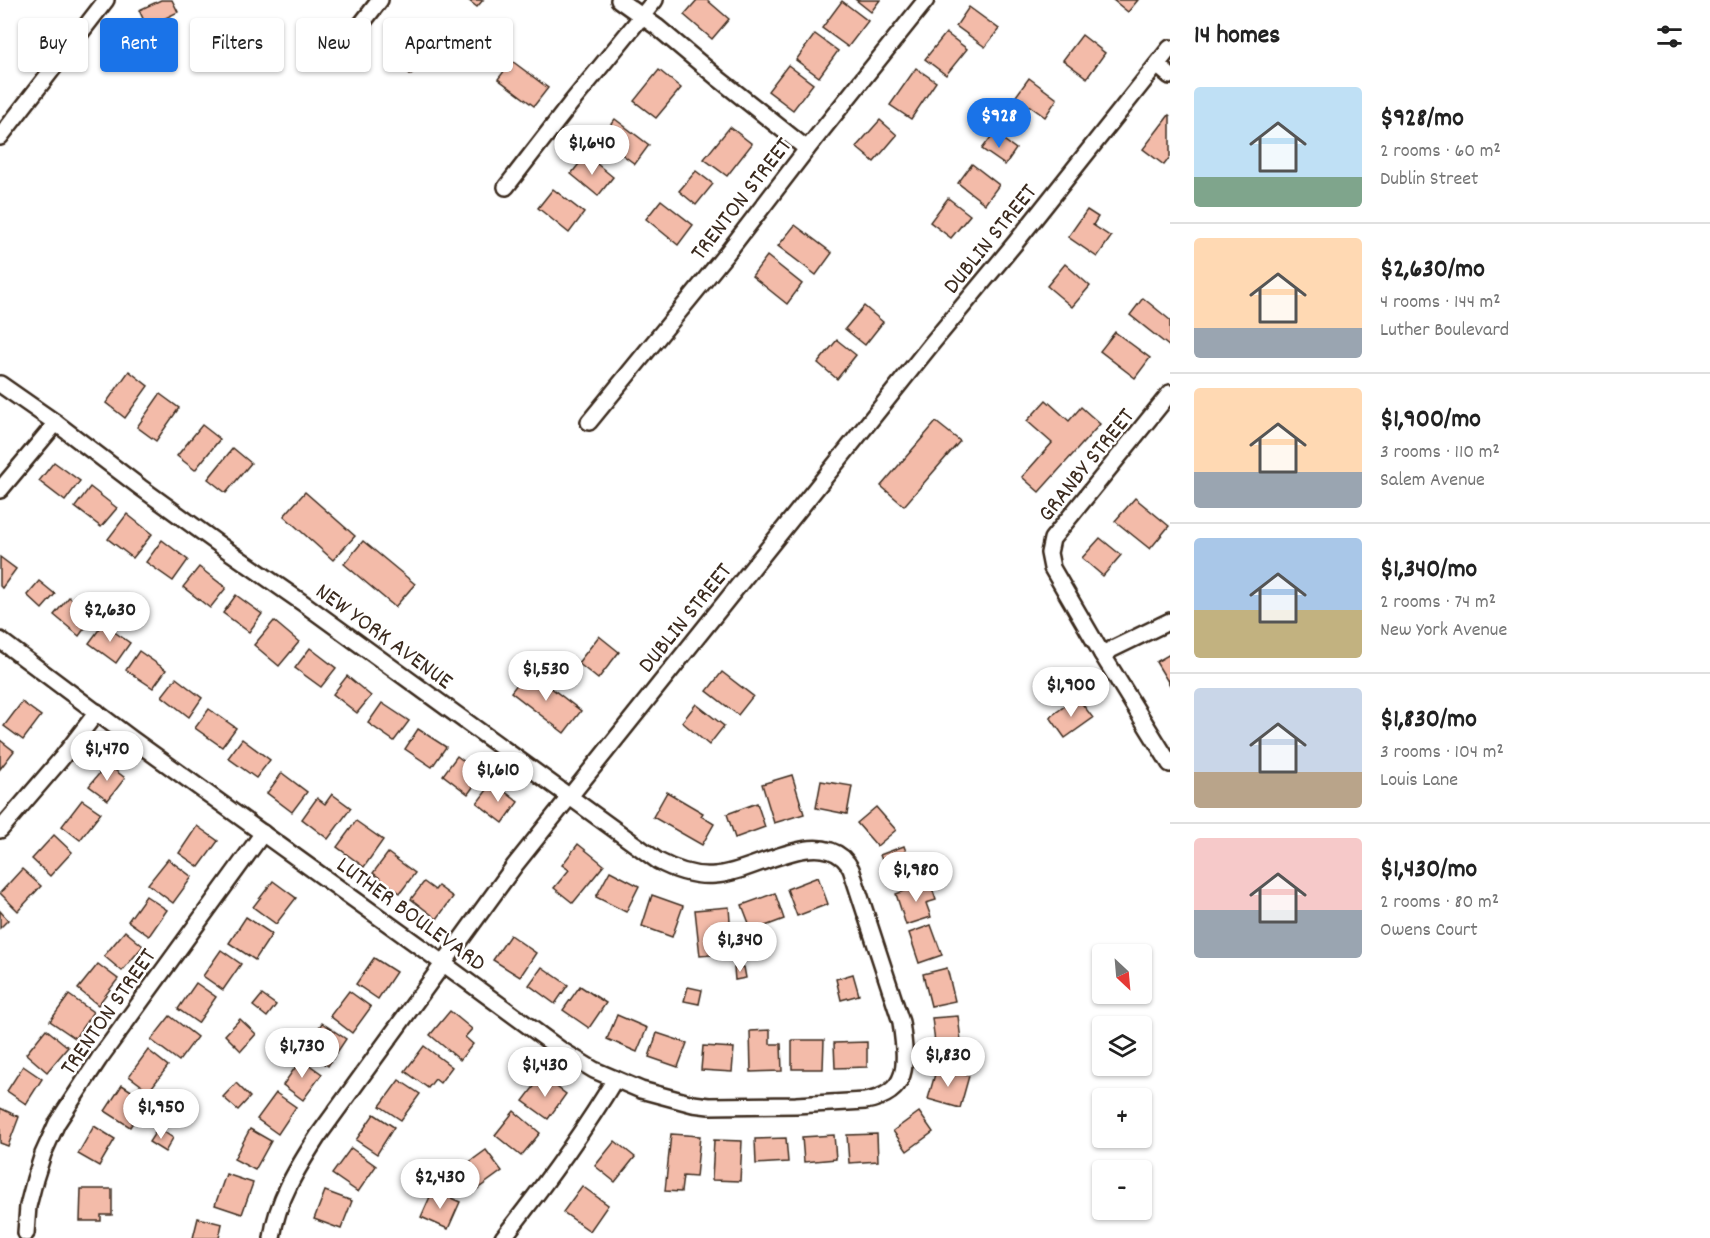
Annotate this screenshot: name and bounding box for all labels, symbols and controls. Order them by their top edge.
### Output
chip: Buy [18,18,88,72]
chip: Rent [100,18,178,72]
chip: Filters [190,18,284,72]
chip: New [296,18,371,72]
chip: Apartment [383,18,513,72]
text: 14 homes [1194,18,1280,55]
icon: filters [1653,20,1686,53]
pin: $928 [963,98,1035,149]
text: $928/mo [1380,101,1464,138]
text: $928 [981,103,1017,131]
icon: home [1242,111,1314,183]
pin: $1,640 [543,125,641,176]
text: $1,640 [568,130,616,158]
street label: TRENTON STREET [683,131,802,269]
text: 2 rooms · 60 m² [1380,138,1501,166]
text: Dublin Street [1380,166,1478,194]
street label: DUBLIN STREET [936,177,1047,302]
text: $2,630/mo [1380,252,1485,289]
icon: home [1242,262,1314,334]
text: 4 rooms · 144 m² [1380,289,1501,317]
text: Luther Boulevard [1380,317,1509,345]
street label: GRANBY STREET [1031,401,1144,530]
text: $1,900/mo [1380,402,1481,439]
icon: home [1242,412,1314,484]
text: 3 rooms · 110 m² [1380,439,1500,467]
text: Salem Avenue [1380,467,1485,495]
text: $1,340/mo [1380,552,1477,589]
street label: DUBLIN STREET [631,556,742,681]
icon: home [1242,562,1314,634]
street label: NEW YORK AVENUE [307,576,459,699]
text: 2 rooms · 74 m² [1380,589,1496,617]
pin: $2,630 [61,592,159,643]
text: $2,630 [84,597,136,625]
text: New York Avenue [1380,617,1507,645]
pin: $1,530 [497,651,595,702]
text: $1,530 [522,656,570,684]
pin: $1,900 [1022,667,1120,718]
text: $1,900 [1046,672,1096,700]
text: $1,830/mo [1380,702,1477,739]
icon: home [1242,712,1314,784]
pin: $1,470 [58,731,156,782]
text: $1,470 [84,736,130,764]
text: 3 rooms · 104 m² [1380,739,1504,767]
pin: $1,610 [449,752,547,803]
text: $1,610 [476,757,520,785]
text: Louis Lane [1380,767,1458,795]
street label: LUTHER BOULEVARD [328,850,492,981]
pin: $1,980 [867,852,965,903]
text: $1,430/mo [1380,852,1477,889]
text: $1,980 [893,857,939,885]
icon: home [1242,862,1314,934]
text: 2 rooms · 80 m² [1380,889,1499,917]
text: Owens Court [1380,917,1478,945]
pin: $1,340 [691,922,789,973]
text: $1,340 [717,927,763,955]
street label: TRENTON STREET [53,942,166,1083]
north arrow [1092,944,1152,1004]
map controls [1092,944,1152,1220]
button: layers [1092,1016,1152,1076]
pin: $1,730 [253,1028,351,1079]
text: $1,730 [279,1033,325,1061]
pin: $1,830 [899,1037,997,1088]
text: $1,830 [925,1042,971,1070]
pin: $1,430 [496,1047,594,1098]
text: $1,430 [522,1052,568,1080]
button: + [1092,1088,1152,1148]
pin: $1,950 [112,1089,210,1140]
text: $1,950 [137,1094,185,1122]
pin: $2,430 [391,1159,489,1210]
button: − [1092,1160,1152,1220]
text: $2,430 [415,1164,465,1192]

